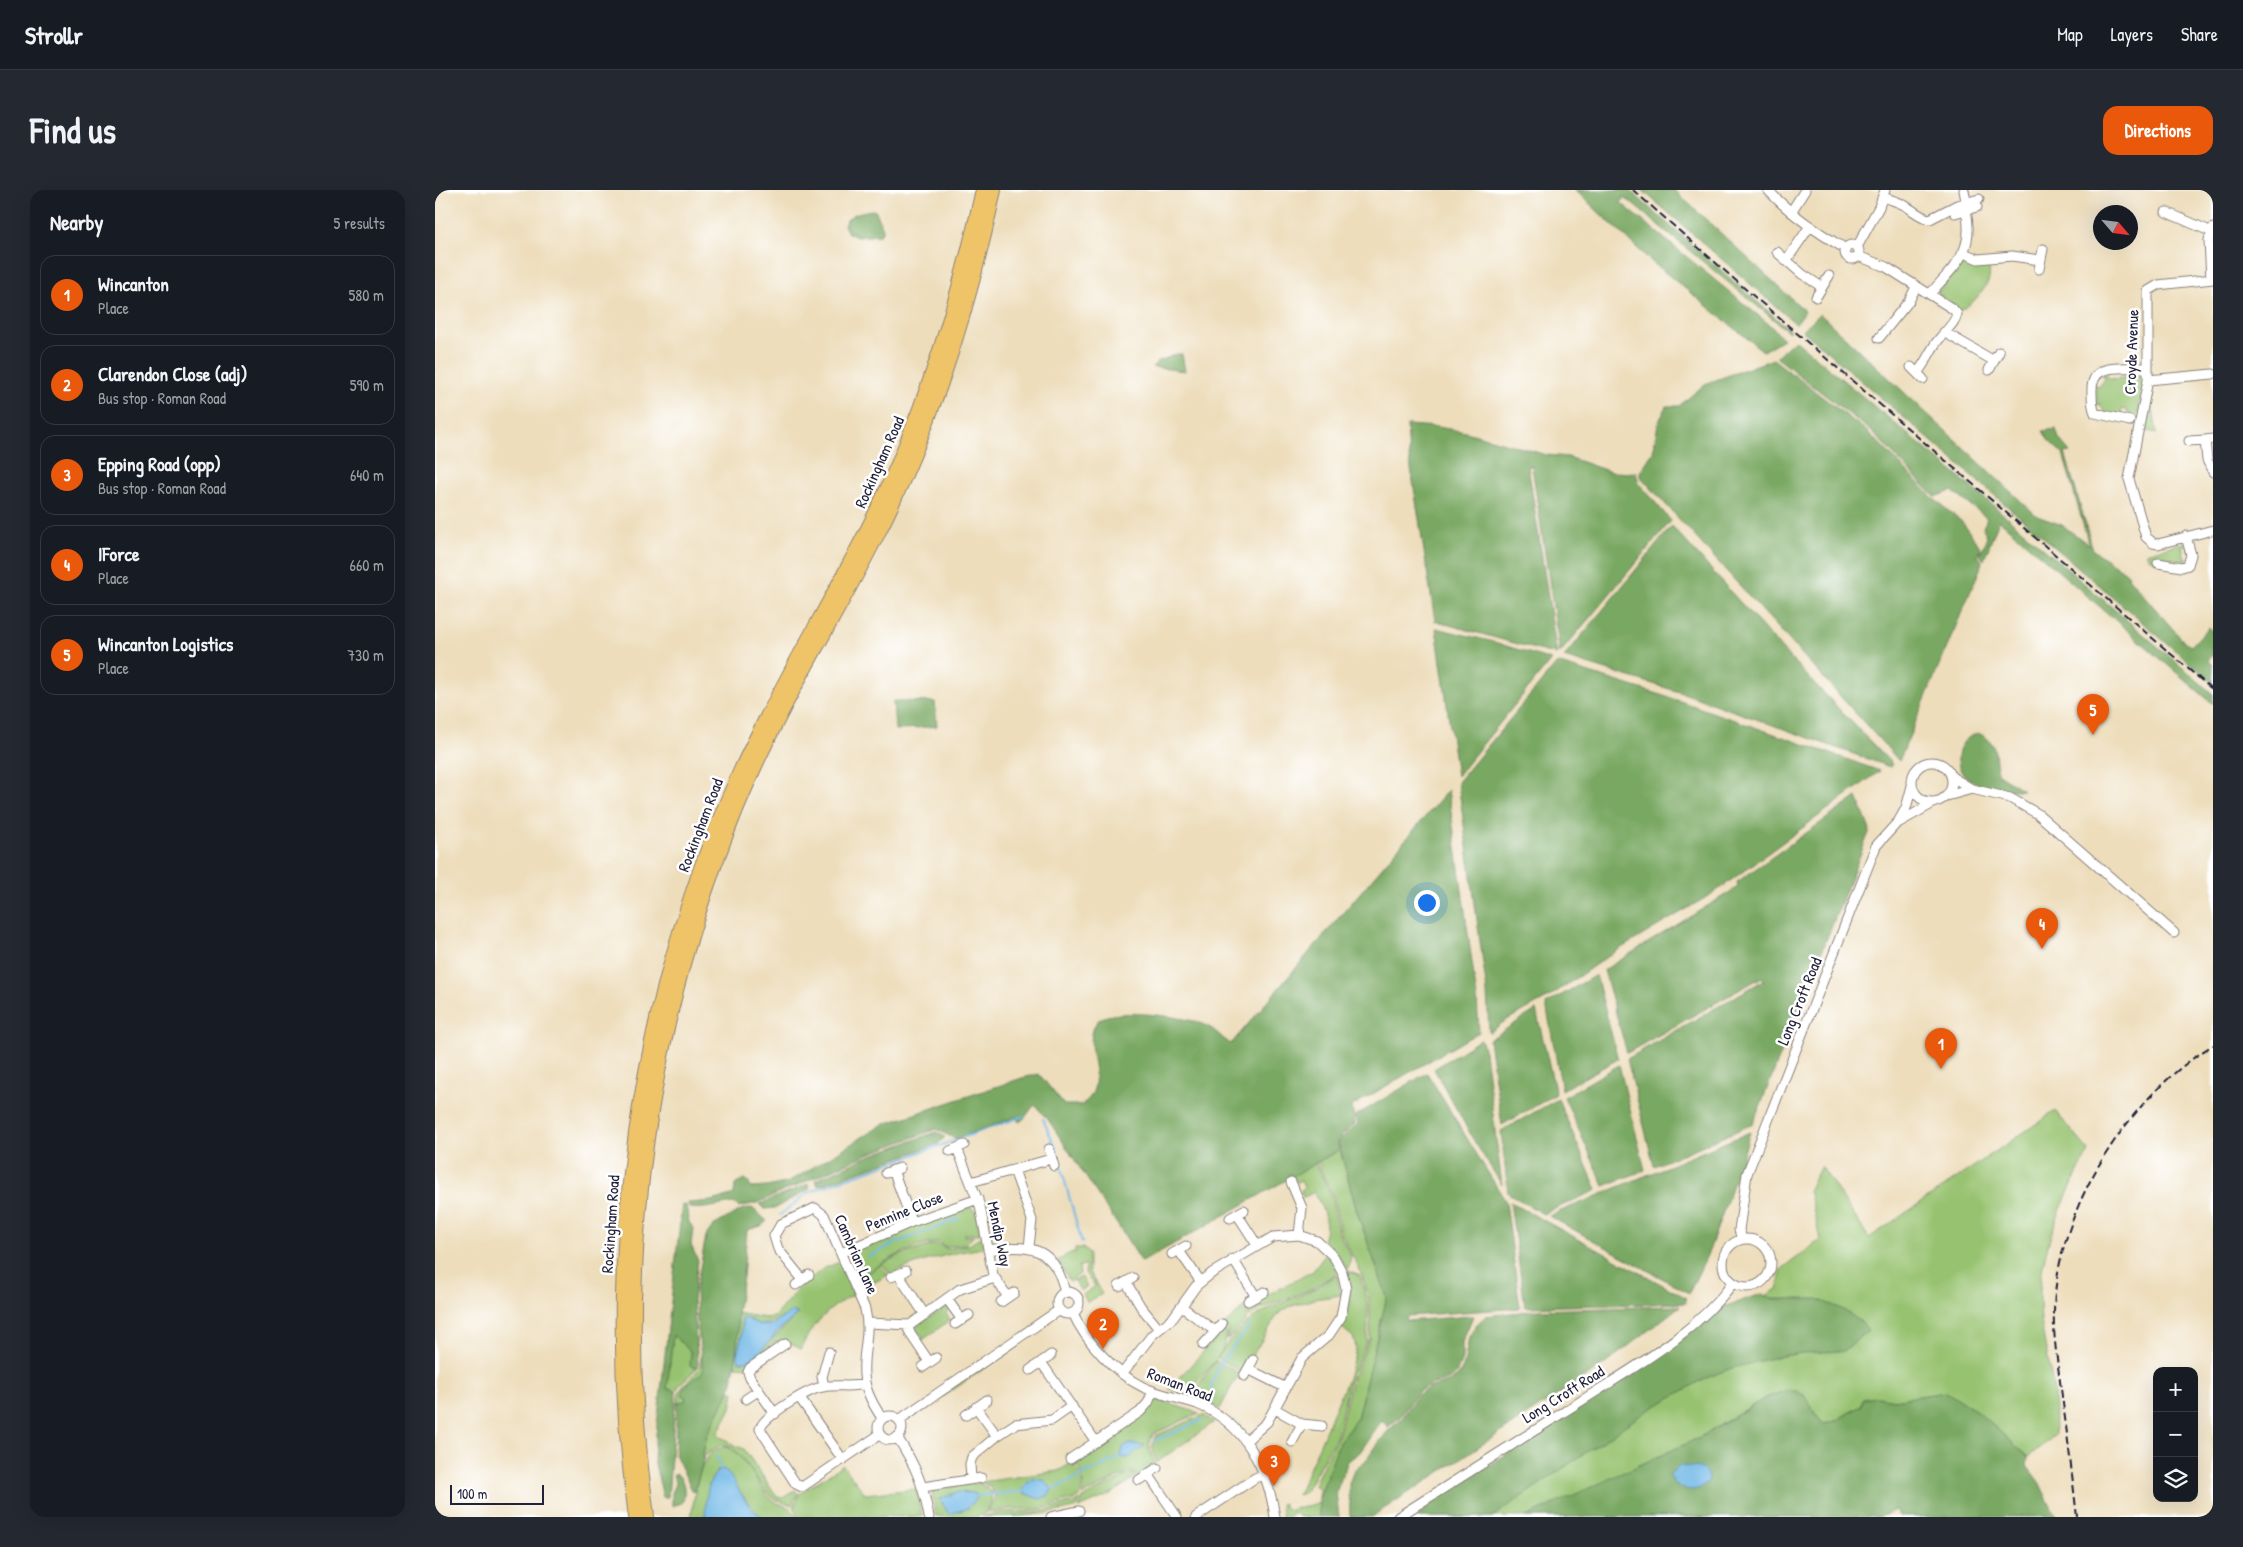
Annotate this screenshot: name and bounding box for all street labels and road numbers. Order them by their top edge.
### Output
street label: Croyde Avenue [2119,309,2143,395]
street label: Rockingham Road [849,413,909,511]
street label: Rockingham Road [672,775,728,875]
street label: Long Croft Road [1771,954,1827,1048]
street label: Rockingham Road [596,1174,624,1274]
street label: Pennine Close [862,1185,946,1236]
street label: Mendip Way [982,1199,1018,1269]
street label: Cambrian Lane [830,1211,885,1298]
street label: Long Croft Road [1518,1360,1608,1428]
street label: Roman Road [1144,1362,1216,1406]

